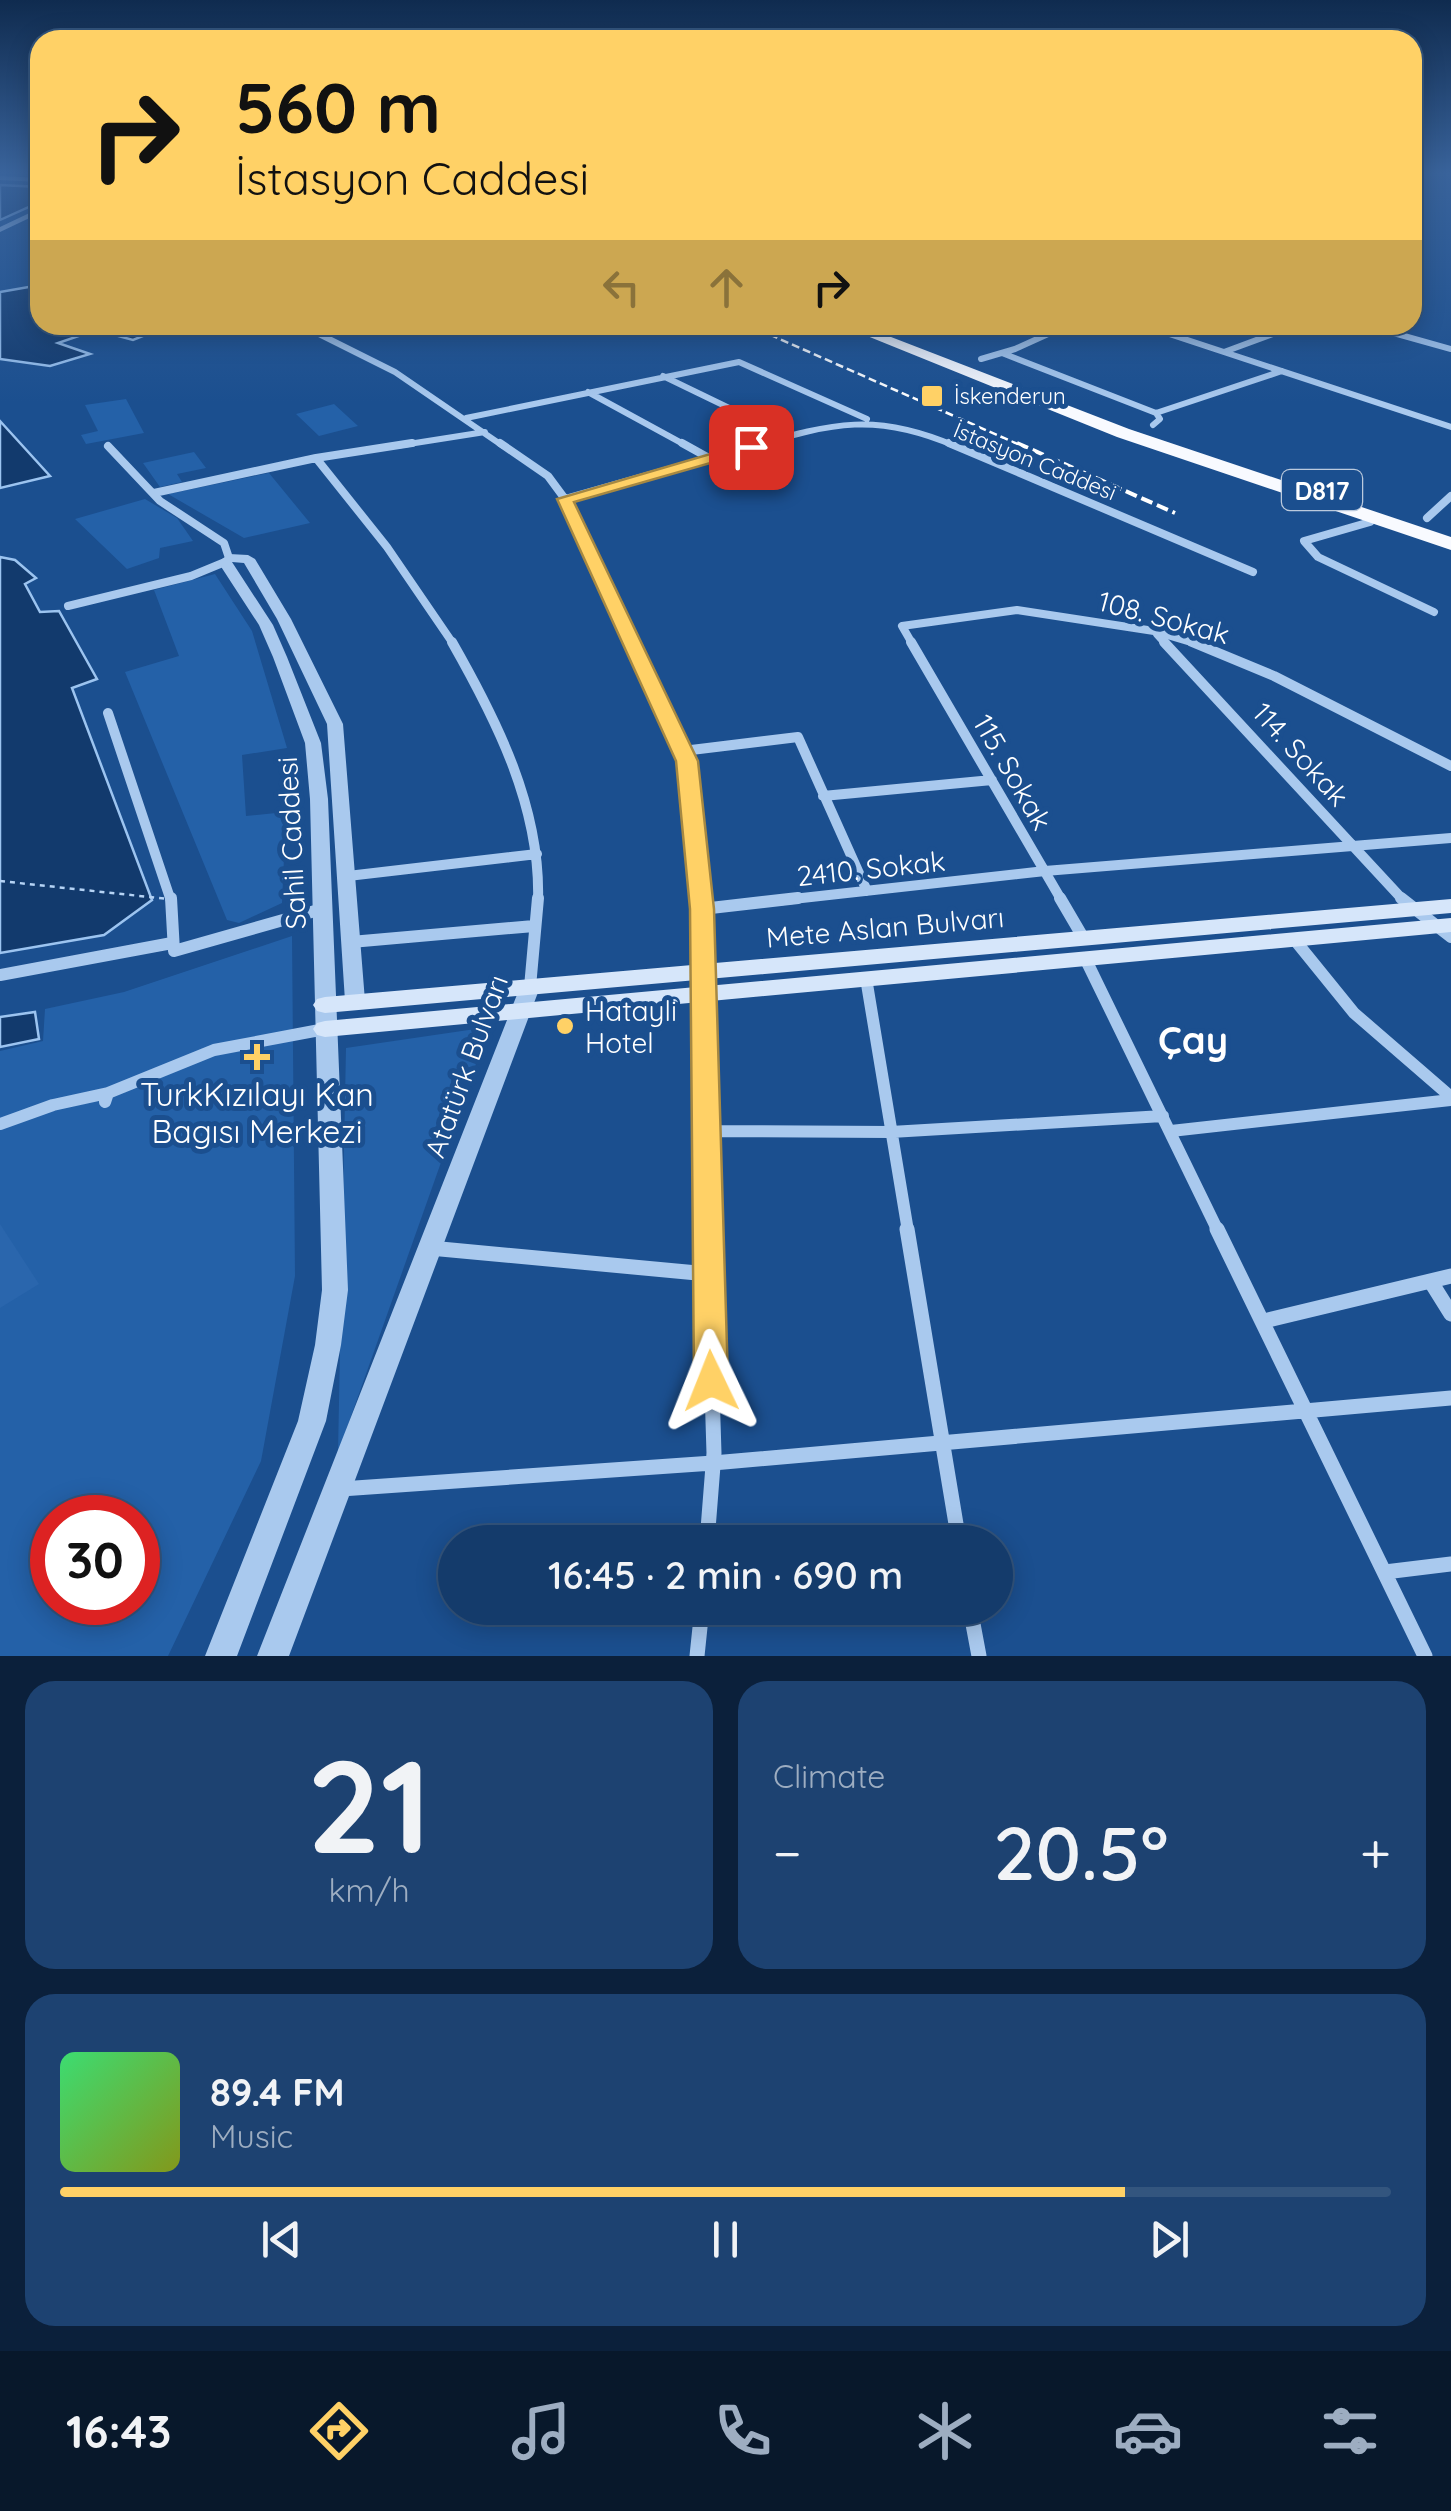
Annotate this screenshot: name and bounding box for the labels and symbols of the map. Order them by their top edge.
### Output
place label: İskenderun [954,382,1066,410]
marker: İskenderun [919,383,945,409]
pin [709,405,794,490]
street label: İstasyon Caddesi [949,416,1121,506]
road number: D817 [1282,470,1362,510]
street label: 108. Sokak [1095,583,1233,651]
street label: 114. Sokak [1245,695,1357,813]
street label: 115. Sokak [966,708,1060,836]
street label: Sahil Caddesi [269,756,313,930]
street label: 2410. Sokak [795,843,947,893]
street label: Mete Aslan Bulvarı [765,899,1005,955]
street label: Atatürk Bulvarı [417,970,515,1162]
place label: Hatayli Hotel [585,993,677,1060]
marker: Hatayli Hotel [554,1015,576,1037]
district label: Çay [1158,1016,1228,1064]
marker: TurkKızılayı Kan Bagısı Merkezi [244,1044,270,1070]
place label: TurkKızılayı Kan Bagısı Merkezi [140,1074,374,1151]
position arrow [659,1329,763,1433]
speed limit sign: 30 [30,1495,160,1625]

